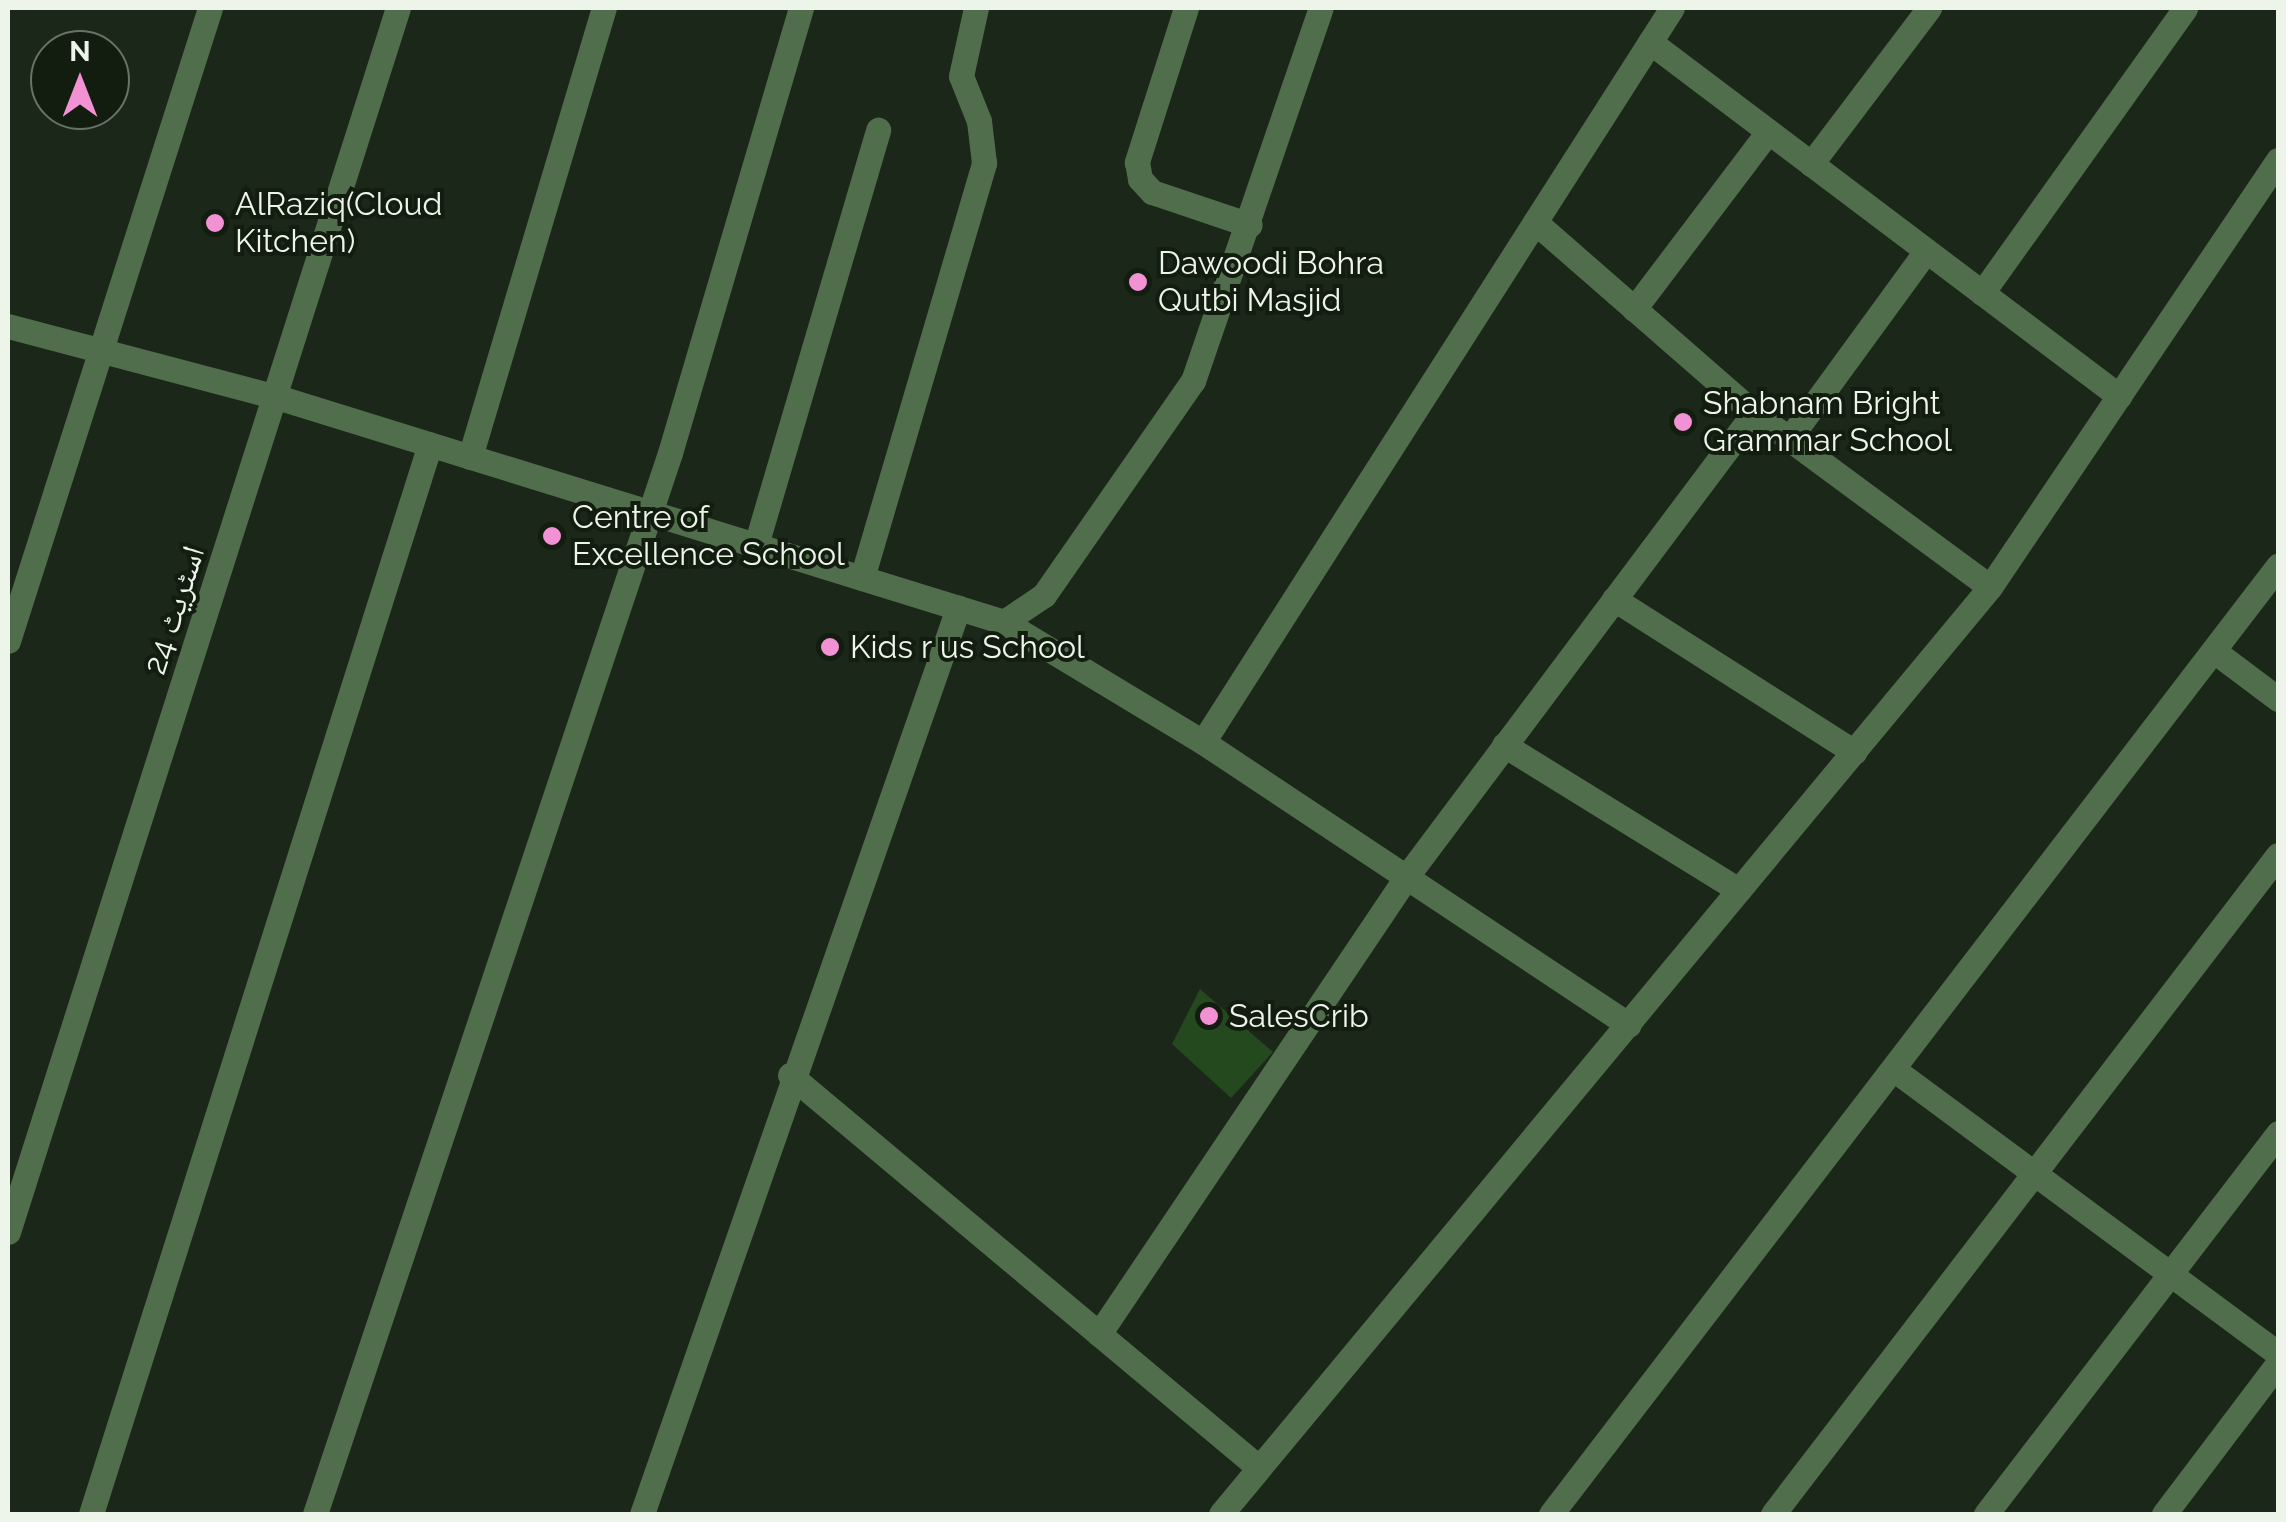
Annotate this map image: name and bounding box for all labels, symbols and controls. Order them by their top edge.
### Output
north arrow [30,30,130,130]
text: N [69,35,91,68]
place label: AlRaziq(Cloud Kitchen) [235,186,442,261]
marker: AlRaziq(Cloud Kitchen) [204,212,226,234]
place label: Dawoodi Bohra Qutbi Masjid [1158,245,1384,320]
marker: Dawoodi Bohra Qutbi Masjid [1127,271,1149,293]
place label: Shabnam Bright Grammar School [1703,385,1953,460]
marker: Shabnam Bright Grammar School [1672,411,1694,433]
place label: Centre of Excellence School [572,499,845,574]
marker: Centre of Excellence School [541,525,563,547]
street label: اسٹریٹ 24 [135,541,213,679]
place label: Kids r us School [850,628,1086,666]
marker: Kids r us School [819,636,841,658]
place label: SalesCrib [1229,997,1369,1035]
marker: SalesCrib [1198,1005,1220,1027]

